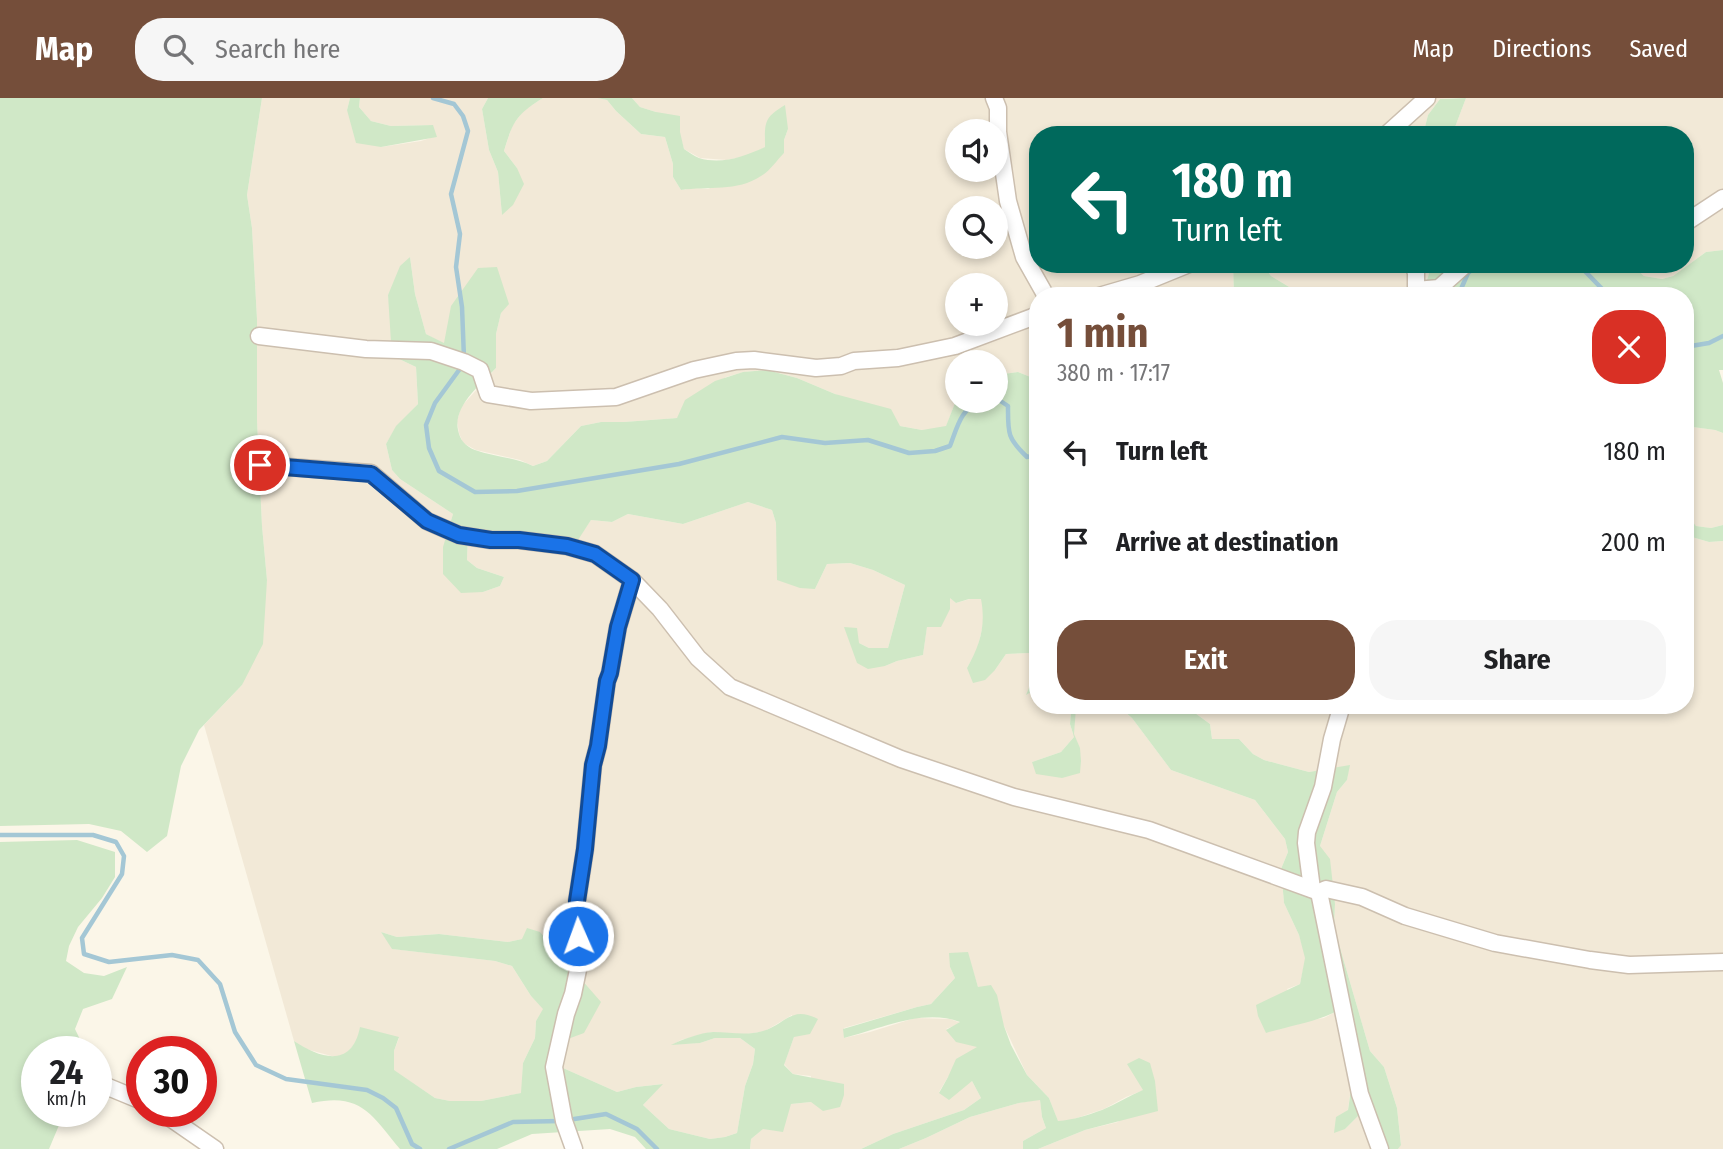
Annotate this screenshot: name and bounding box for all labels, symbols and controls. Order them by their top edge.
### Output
search box [135,18,625,81]
text: Map [35,29,93,69]
icon: search [159,30,197,68]
text: Search here [215,34,340,65]
text: Map [1413,35,1454,63]
text: Directions [1492,35,1591,63]
text: Saved [1629,35,1688,63]
map controls [945,119,1008,413]
button: sound [945,119,1008,182]
text: 180 m [1172,151,1293,210]
icon: left [1057,154,1148,245]
button: search [945,196,1008,259]
text: Turn left [1172,211,1282,249]
button: + [945,273,1008,336]
text: 1 min [1057,308,1148,358]
button: close [1592,310,1666,384]
button: − [945,350,1008,413]
text: 380 m · 17:17 [1057,359,1170,387]
icon: left [1057,433,1095,471]
pin [230,435,290,495]
text: Turn left [1116,436,1208,467]
text: 180 m [1603,436,1666,467]
icon: arrive [241,446,279,484]
icon: arrive [1057,524,1095,562]
text: Arrive at destination [1116,527,1339,558]
text: 200 m [1601,527,1666,558]
button: Exit [1057,620,1355,700]
button: Share [1369,620,1666,700]
position arrow [541,899,615,973]
speed limit sign: 30 [126,1036,217,1127]
text: 24 [50,1051,83,1093]
text: km/h [46,1088,87,1110]

